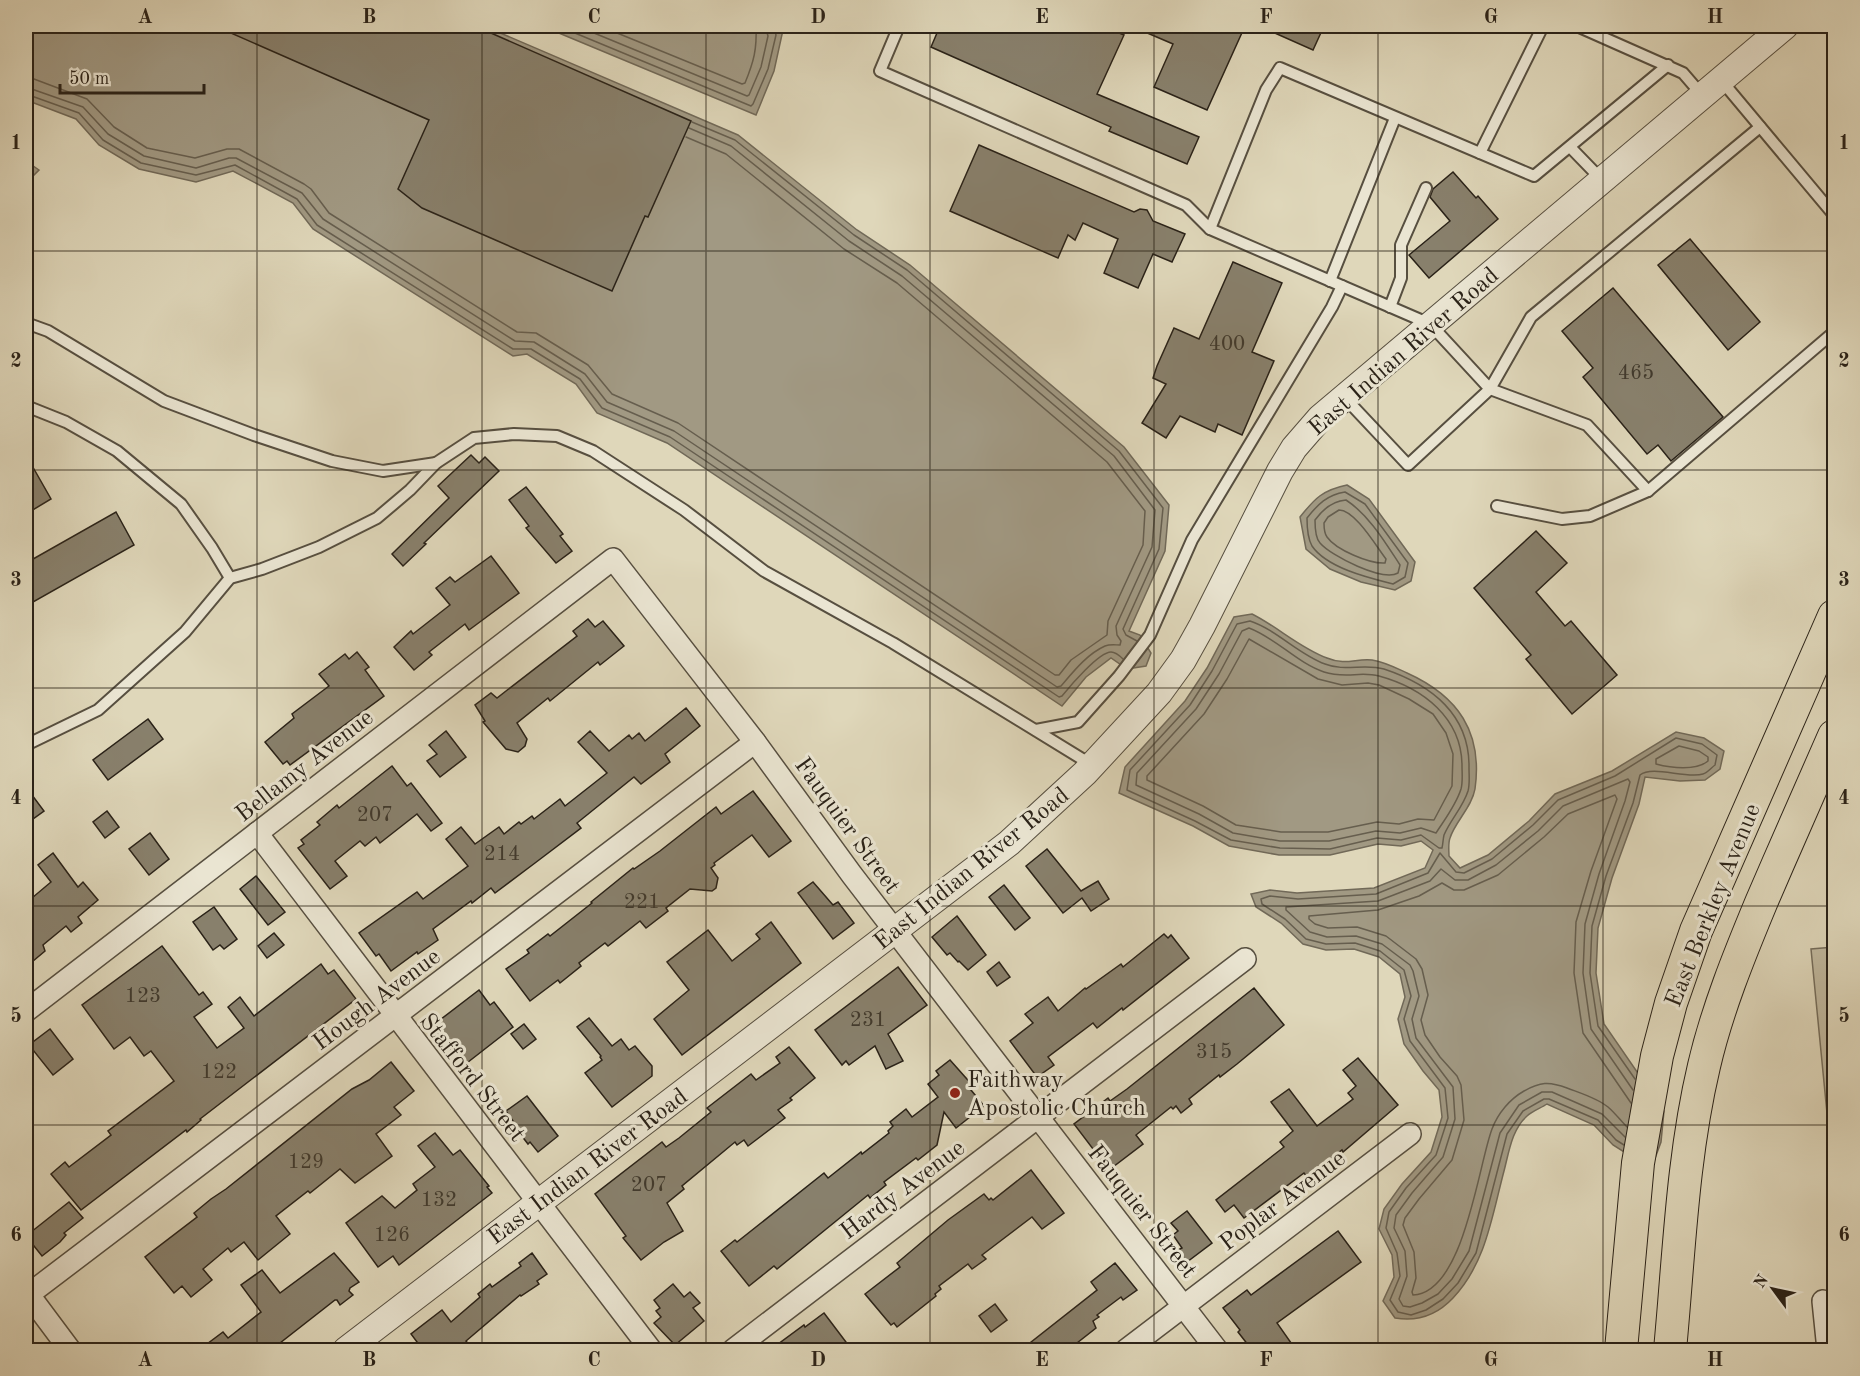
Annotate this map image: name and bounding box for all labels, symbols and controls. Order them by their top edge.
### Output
text: A [137,8,153,28]
text: B [362,8,376,28]
text: C [587,8,601,28]
text: D [810,8,826,28]
text: E [1035,8,1049,28]
text: F [1259,8,1273,28]
text: G [1484,8,1498,28]
text: H [1707,8,1723,28]
scale bar [60,57,204,95]
text: 50 m [69,70,109,88]
text: 1 [10,134,22,154]
text: 1 [1838,134,1850,154]
street label: East Indian River Road [1305,264,1504,441]
house number: 400 [1209,334,1245,355]
text: 2 [10,352,22,372]
text: 2 [1838,352,1850,372]
house number: 465 [1618,363,1654,384]
text: 3 [10,571,22,591]
text: 3 [1838,571,1850,591]
street label: Bellamy Avenue [232,706,378,827]
street label: Fauquier Street [789,754,904,899]
street label: East Indian River Road [870,784,1074,955]
text: 4 [10,789,22,809]
text: 4 [1838,789,1850,809]
street label: East Berkley Avenue [1662,801,1766,1011]
house number: 207 [357,805,393,826]
house number: 214 [484,844,520,865]
house number: 221 [624,892,660,913]
street label: Hough Avenue [309,945,445,1056]
house number: 123 [125,986,161,1007]
text: 5 [10,1006,22,1027]
text: 5 [1838,1006,1850,1027]
street label: Stafford Street [414,1010,529,1147]
house number: 231 [850,1010,886,1031]
house number: 315 [1196,1042,1232,1063]
house number: 122 [201,1062,237,1083]
place label: Faithway Apostolic Church [967,1069,1146,1121]
street label: East Indian River Road [484,1085,693,1250]
marker: Faithway Apostolic Church [948,1086,962,1100]
street label: Hardy Avenue [837,1136,970,1245]
street label: Fauquier Street [1082,1141,1201,1283]
street label: Poplar Avenue [1216,1147,1351,1256]
house number: 129 [288,1152,324,1173]
house number: 207 [631,1175,667,1196]
house number: 132 [421,1190,457,1211]
house number: 126 [374,1225,410,1246]
text: 6 [10,1226,22,1246]
text: 6 [1838,1226,1850,1246]
north arrow [1743,1259,1803,1319]
text: N [1752,1272,1773,1291]
text: A [137,1351,153,1371]
text: B [362,1351,376,1371]
text: C [587,1351,601,1371]
text: D [810,1351,826,1371]
text: E [1035,1351,1049,1371]
text: F [1259,1351,1273,1371]
text: G [1484,1351,1498,1371]
text: H [1707,1351,1723,1371]

